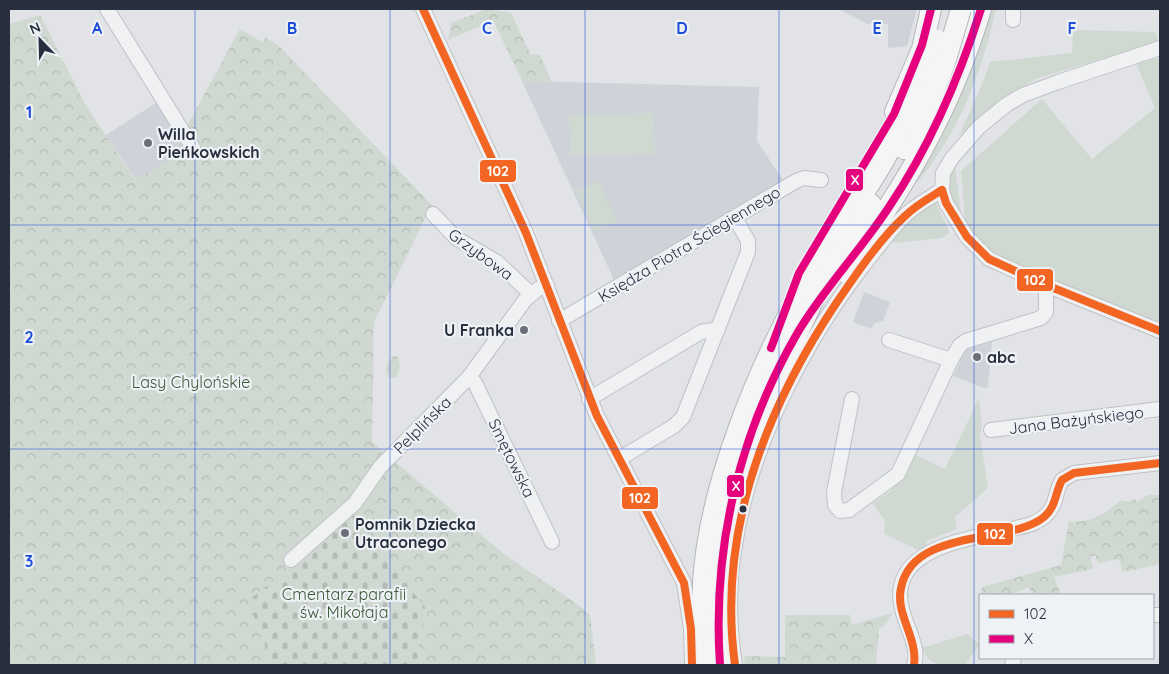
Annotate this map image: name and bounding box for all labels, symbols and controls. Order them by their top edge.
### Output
north arrow [15,15,65,65]
text: N [27,18,43,38]
text: A [92,18,103,38]
text: B [287,18,297,38]
text: C [482,18,492,38]
text: D [676,18,688,38]
text: E [872,18,882,38]
text: F [1068,18,1077,38]
text: 1 [26,102,32,122]
place label: Willa Pieńkowskich [158,124,260,162]
marker: Willa Pieńkowskich [142,137,154,149]
line badge: 102 [479,159,517,183]
text: 102 [487,162,509,180]
line badge: X [845,168,864,192]
text: X [850,171,860,189]
street label: Księdza Piotra Ściegiennego [594,182,784,306]
street label: Grzybowa [445,224,517,284]
line badge: 102 [1016,268,1054,292]
text: 102 [1024,271,1046,289]
place label: U Franka [444,320,514,340]
marker: U Franka [518,324,530,336]
text: 2 [24,327,34,347]
place label: abc [987,347,1015,367]
marker: abc [971,351,983,363]
park label: Lasy Chylońskie [132,372,250,392]
street label: Pelplińska [389,392,455,458]
street label: Jana Bażyńskiego [1007,402,1145,438]
street label: Smętowska [484,415,540,501]
line badge: X [726,474,745,498]
text: X [731,477,741,495]
line badge: 102 [621,486,659,510]
text: 102 [629,489,651,507]
unlabelled marker [738,504,748,514]
place label: Pomnik Dziecka Utraconego [355,514,476,552]
line badge: 102 [976,522,1014,546]
text: 102 [984,525,1006,543]
marker: Pomnik Dziecka Utraconego [339,527,351,539]
text: 3 [25,551,33,571]
park label: Cmentarz parafii św. Mikołaja [282,584,406,622]
legend [979,594,1154,659]
text: 102 [1024,604,1047,623]
text: X [1024,629,1033,648]

